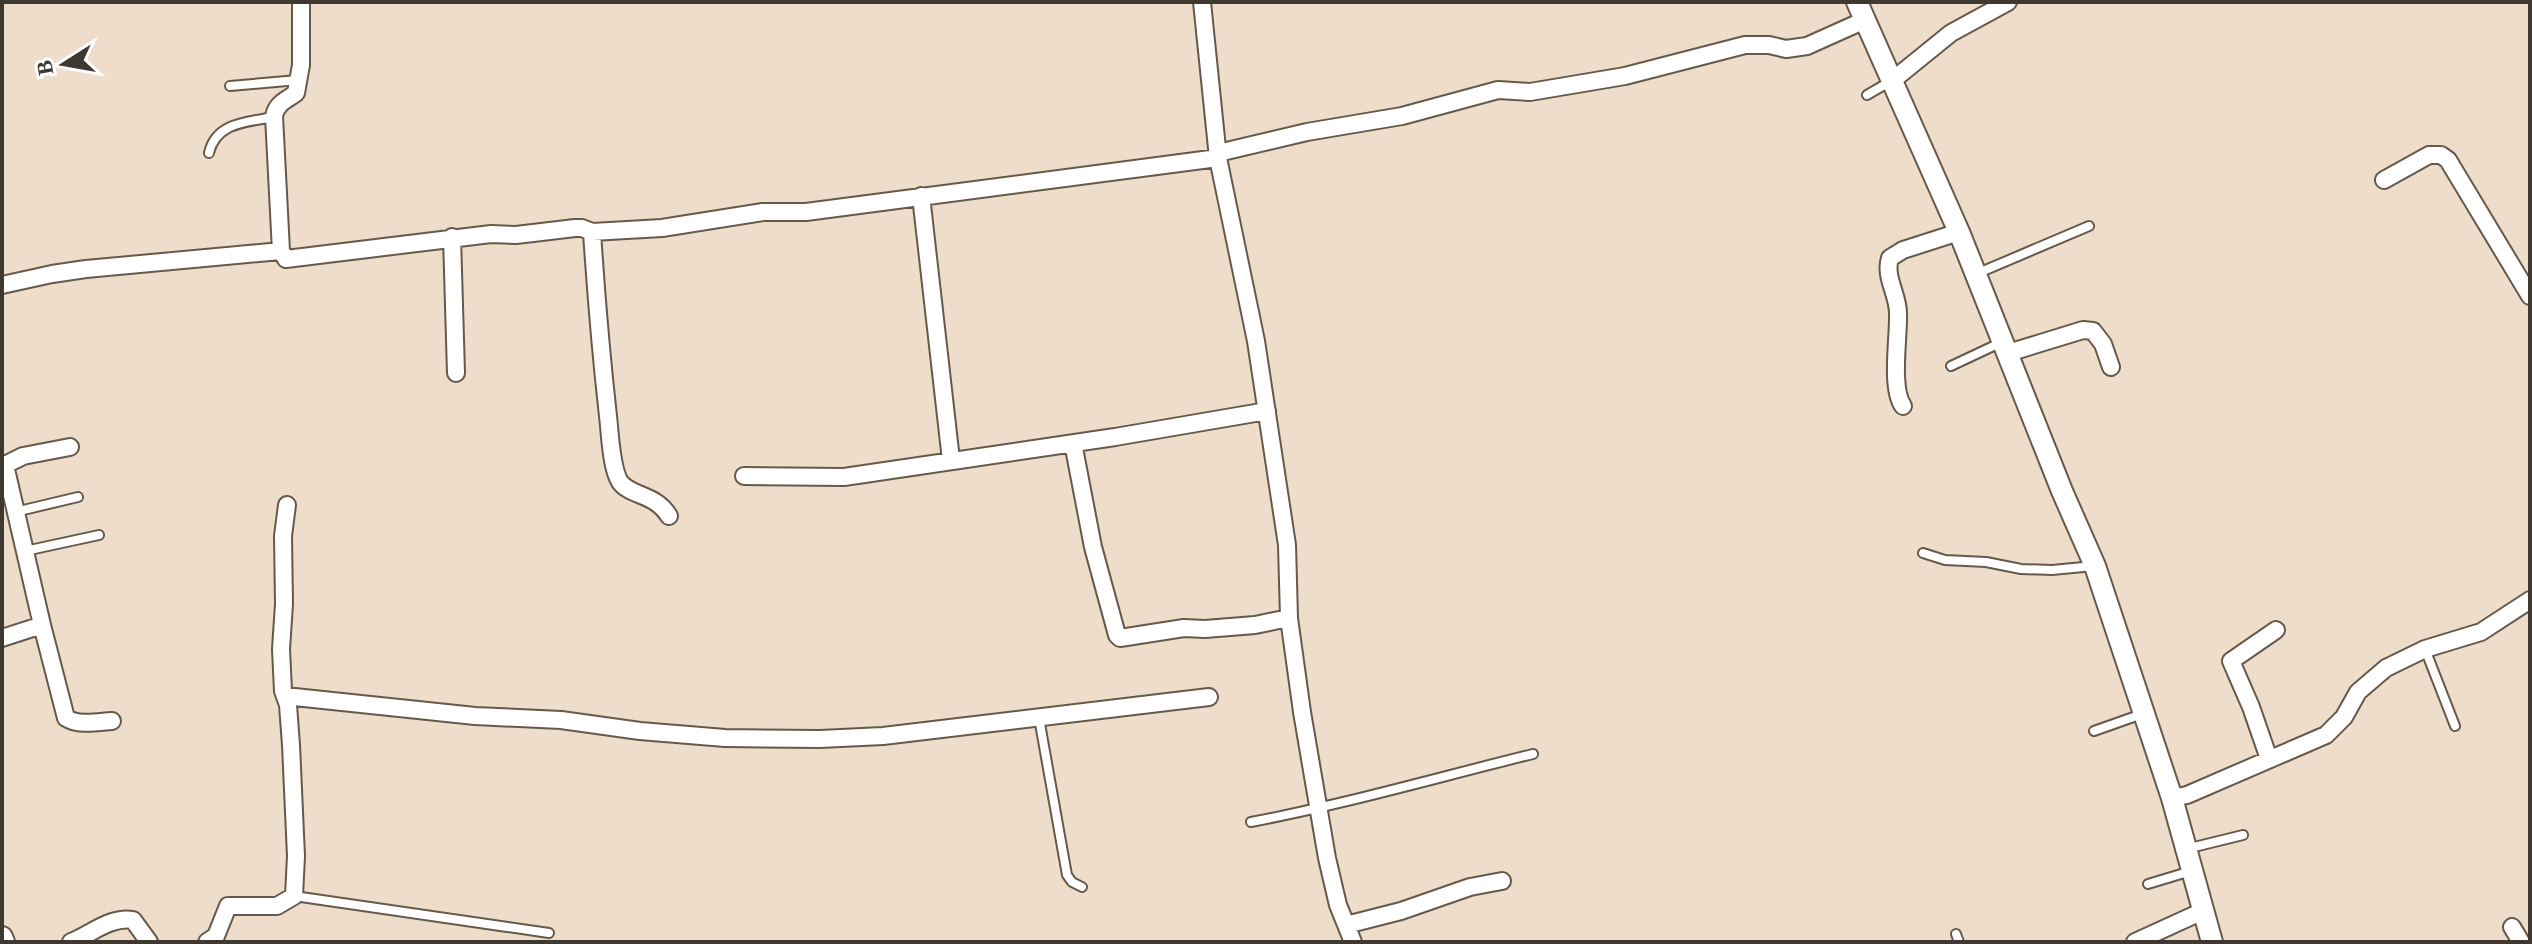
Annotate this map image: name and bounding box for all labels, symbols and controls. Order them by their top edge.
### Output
north arrow [24,24,104,104]
text: B [31,58,59,77]

